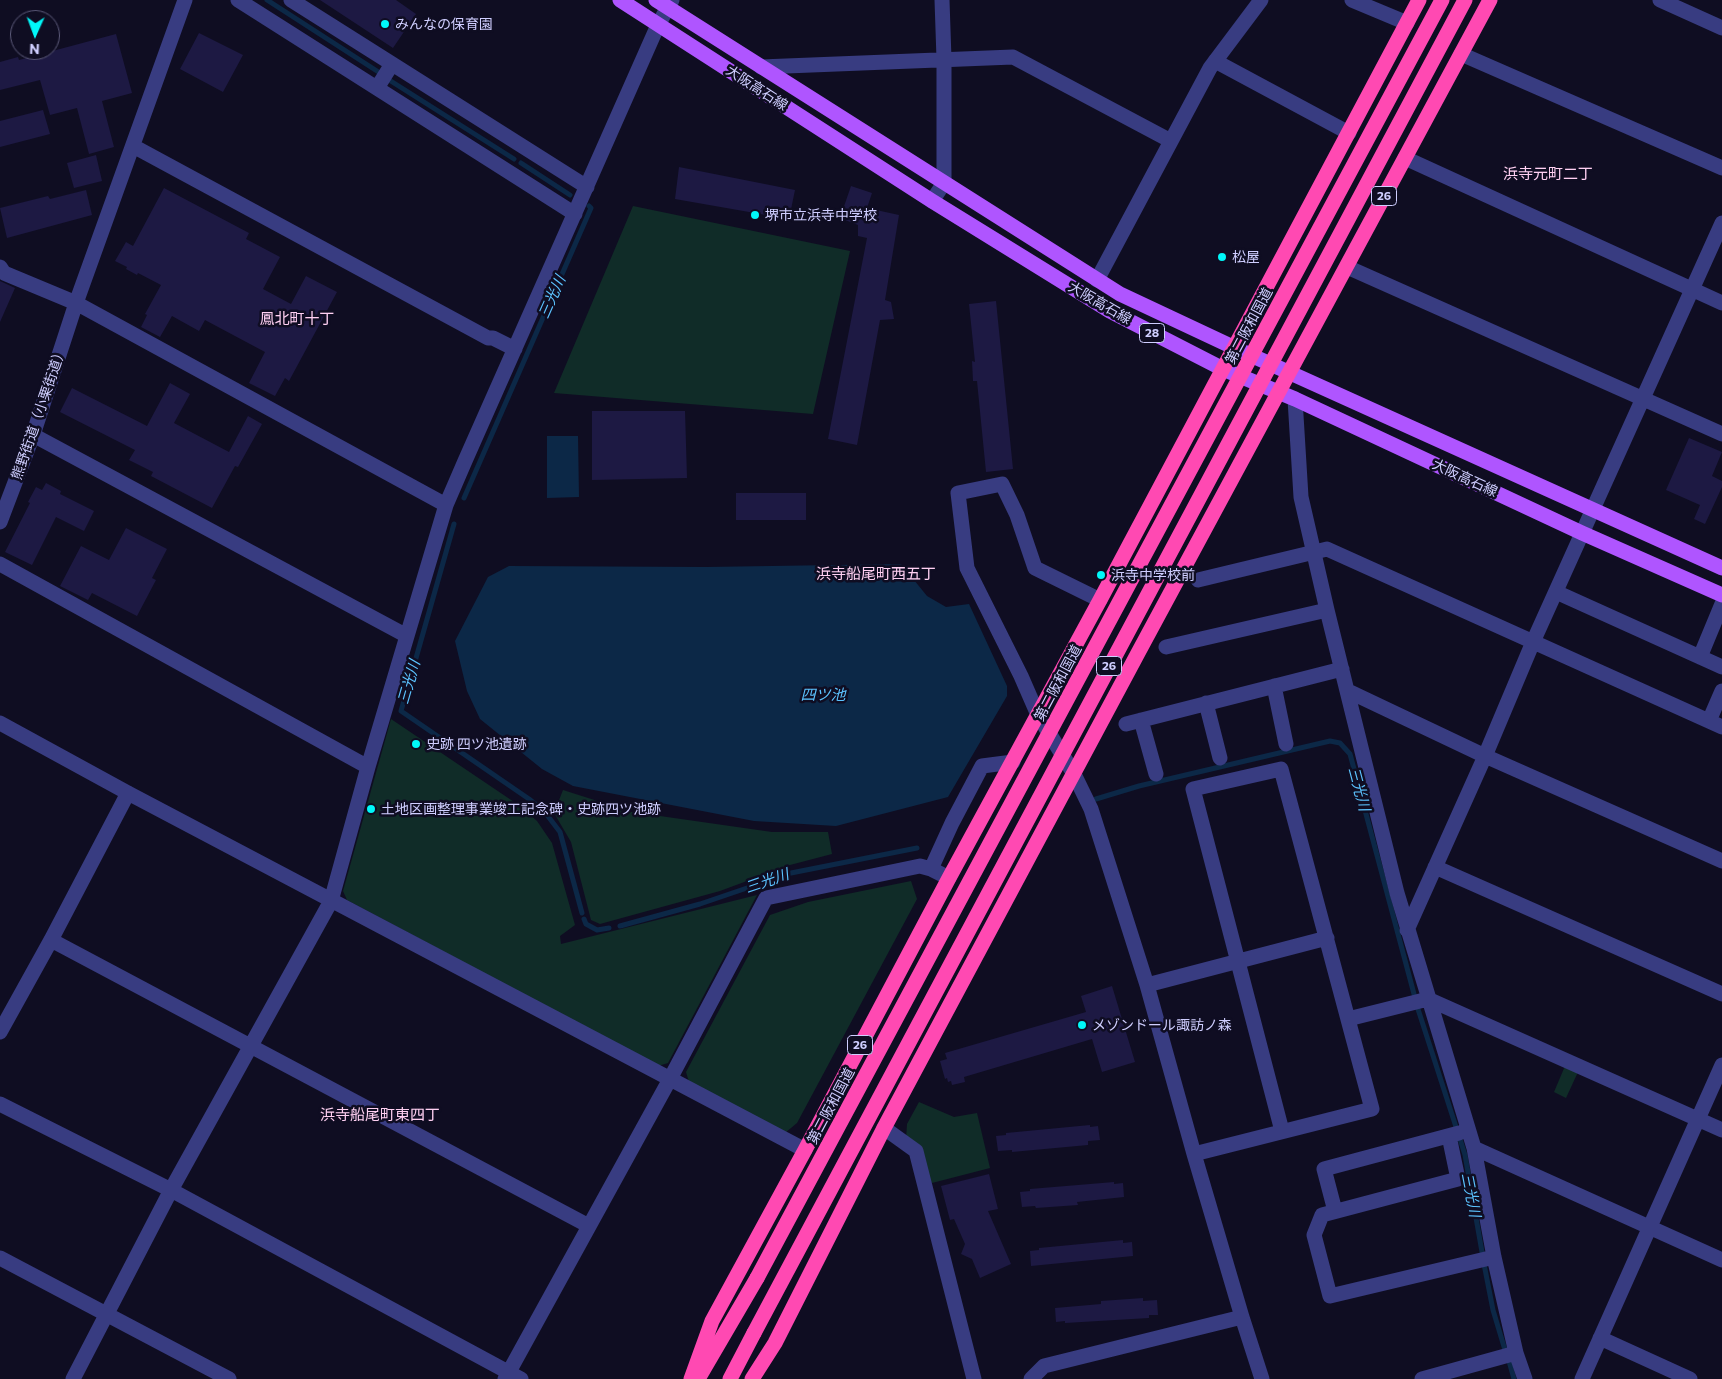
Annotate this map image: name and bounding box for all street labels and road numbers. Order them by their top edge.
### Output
street label: 大阪高石線 [723,62,791,114]
road number: 26 [1372,187,1396,206]
street label: 大阪高石線 [1065,278,1135,328]
street label: 第二阪和国道 [1222,285,1276,367]
road number: 28 [1140,323,1164,342]
street label: 熊野街道（小栗街道） [8,344,70,482]
street label: 大阪高石線 [1430,456,1500,500]
street label: 第二阪和国道 [1031,642,1085,724]
road number: 26 [1096,656,1122,676]
road number: 26 [848,1036,872,1054]
street label: 第二阪和国道 [804,1065,858,1147]

